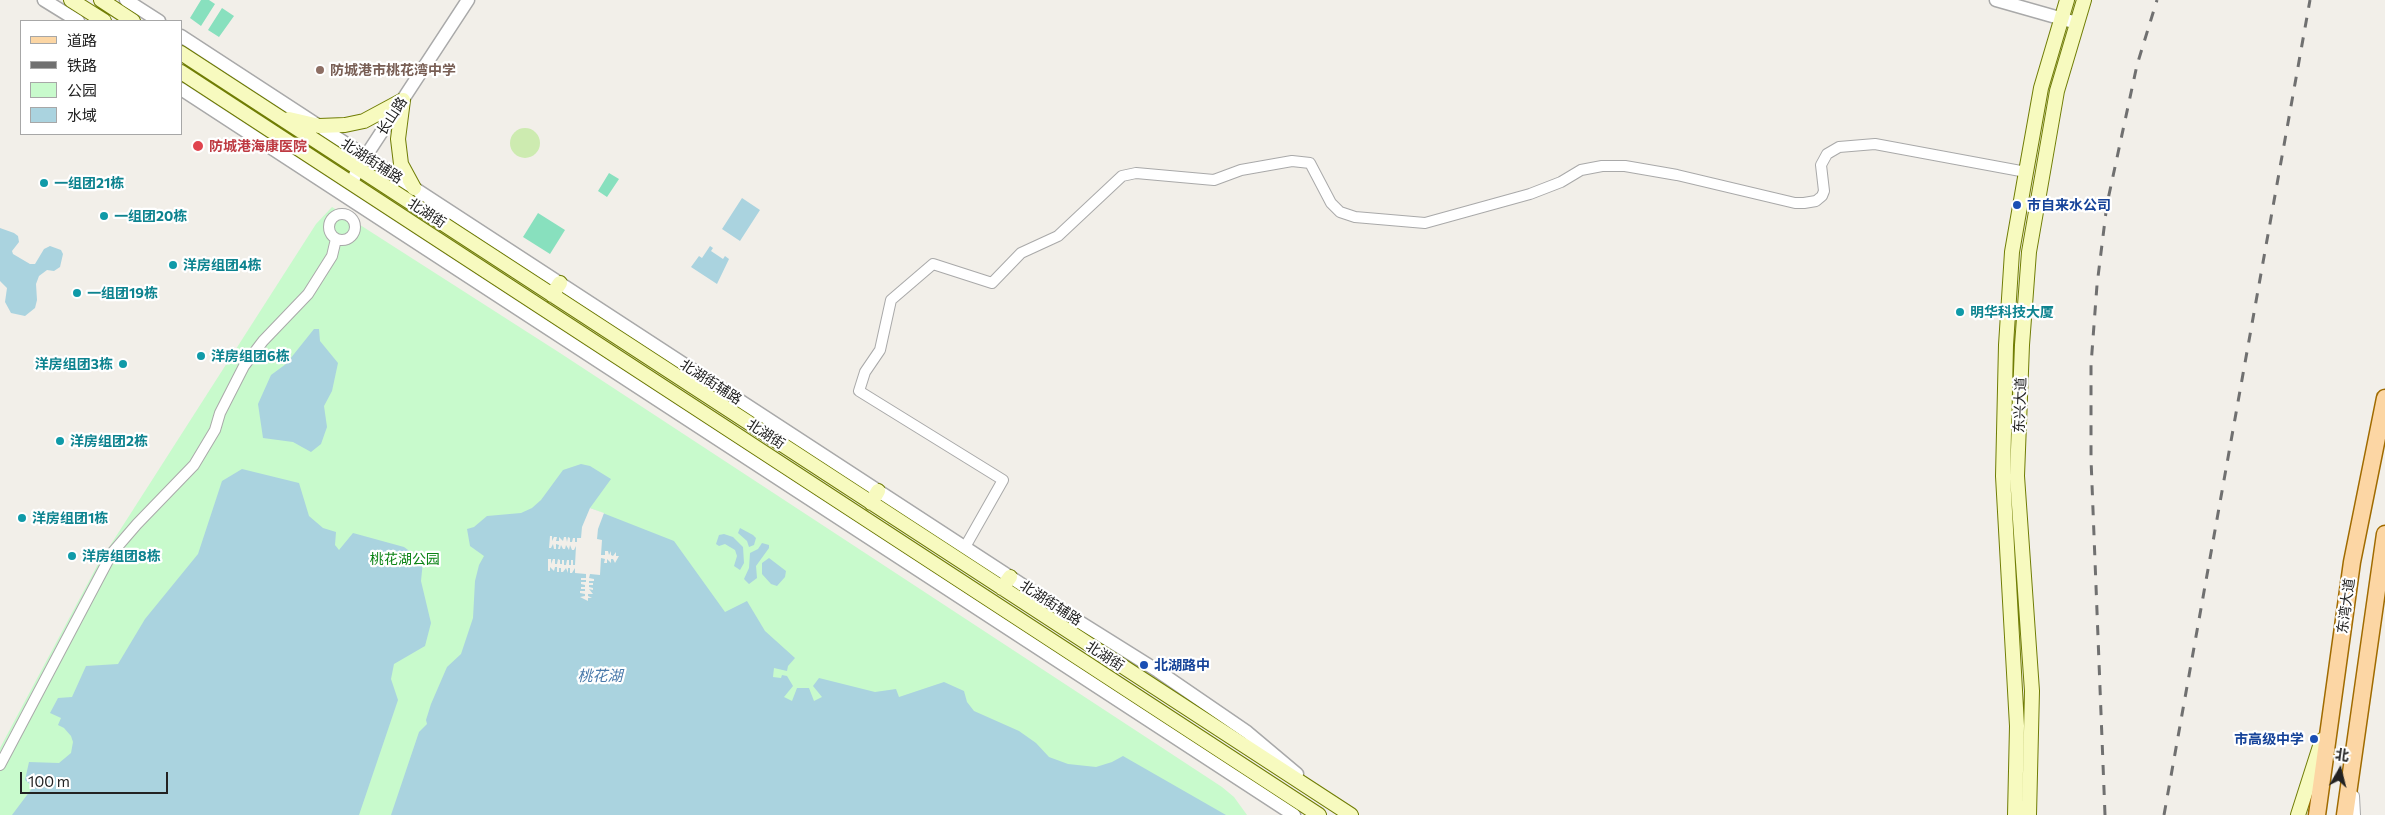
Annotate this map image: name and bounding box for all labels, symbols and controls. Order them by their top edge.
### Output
legend [20,20,182,135]
text: 道路 [67,31,97,49]
text: 铁路 [67,56,97,74]
place label: 防城港市桃花湾中学 [330,62,456,78]
marker: 防城港市桃花湾中学 [314,64,326,76]
text: 公园 [67,81,97,99]
street label: 长山路 [374,94,410,138]
text: 水域 [67,106,97,124]
street label: 北湖街辅路 [338,135,406,187]
place label: 防城港海康医院 [209,138,307,154]
marker: 防城港海康医院 [191,139,205,153]
place label: 一组团21栋 [54,175,124,191]
marker: 一组团21栋 [38,177,50,189]
street label: 北湖街 [405,195,449,231]
place label: 巿自来水公司 [2027,197,2111,213]
marker: 巿自来水公司 [2011,199,2023,211]
place label: 一组团20栋 [114,208,187,224]
marker: 一组团20栋 [98,210,110,222]
place label: 洋房组团4栋 [183,257,262,273]
marker: 洋房组团4栋 [167,259,179,271]
place label: 一组团19栋 [87,285,158,301]
marker: 一组团19栋 [71,287,83,299]
place label: 明华科技大厦 [1970,304,2054,320]
marker: 明华科技大厦 [1954,306,1966,318]
place label: 洋房组团6栋 [211,348,290,364]
marker: 洋房组团6栋 [195,350,207,362]
place label: 洋房组团3栋 [35,356,113,372]
street label: 北湖街辅路 [677,356,745,408]
marker: 洋房组团3栋 [117,358,129,370]
street label: 东兴大道 [2011,377,2029,433]
street label: 北湖街 [744,416,788,452]
place label: 洋房组团2栋 [70,433,148,449]
marker: 洋房组团2栋 [54,435,66,447]
place label: 洋房组团1栋 [32,510,108,526]
marker: 洋房组团1栋 [16,512,28,524]
place label: 洋房组团8栋 [82,548,161,564]
marker: 洋房组团8栋 [66,550,78,562]
park label: 桃花湖公园 [370,551,440,567]
street label: 北湖街辅路 [1017,577,1085,629]
street label: 东湾大道 [2334,577,2358,635]
street label: 北湖街 [1083,638,1127,674]
place label: 北湖路中 [1154,657,1210,673]
marker: 北湖路中 [1138,659,1150,671]
water label: 桃花湖 [578,667,622,685]
place label: 市高级中学 [2234,731,2304,747]
marker: 市高级中学 [2308,733,2320,745]
north arrow [2315,745,2365,795]
text: 北 [2334,745,2350,764]
scale bar [22,762,170,794]
text: 100 m [28,772,70,790]

